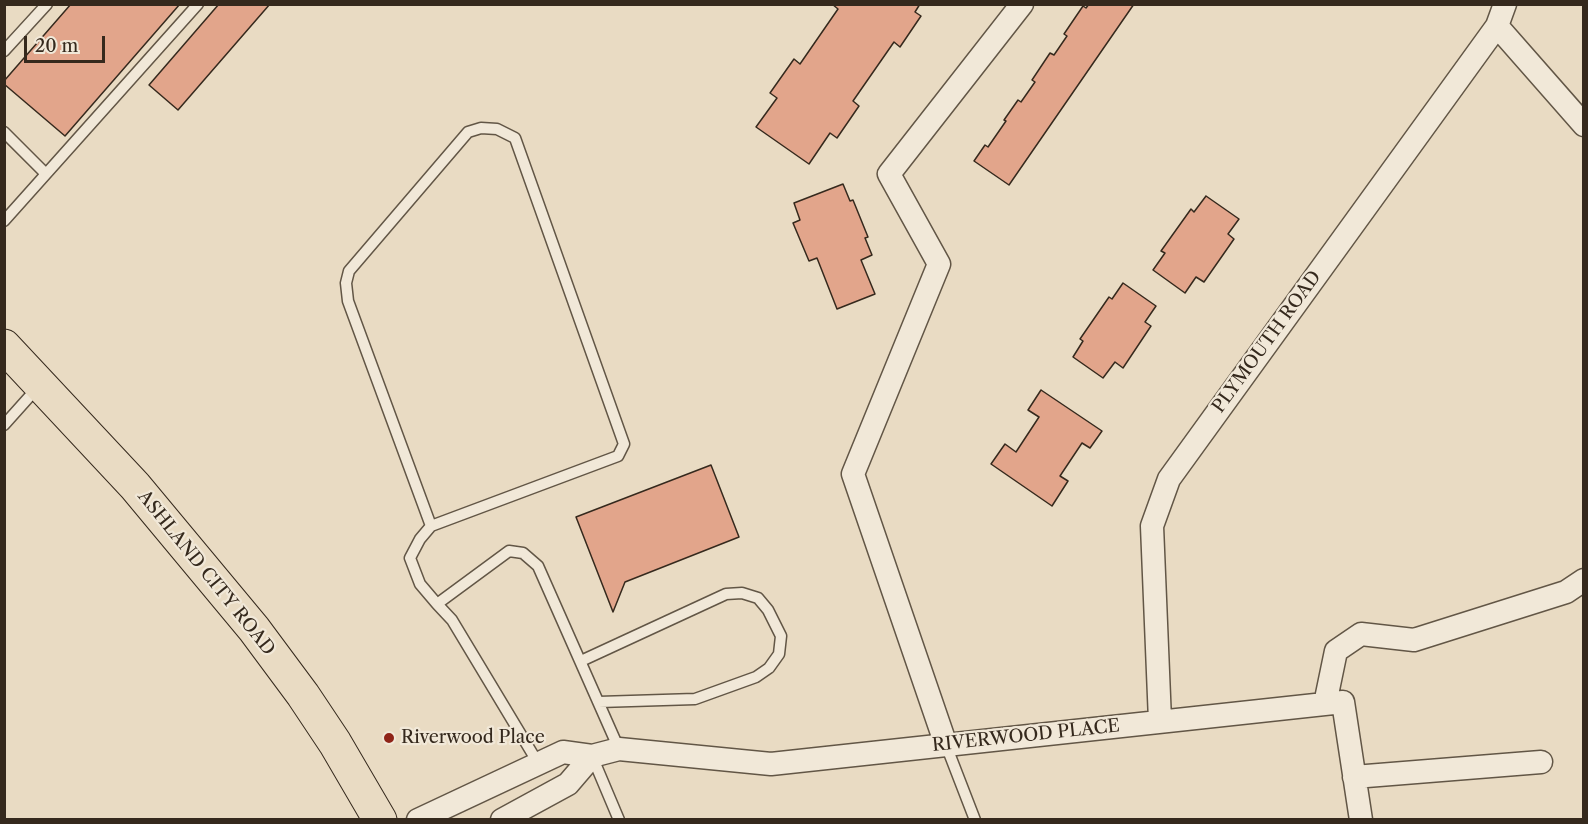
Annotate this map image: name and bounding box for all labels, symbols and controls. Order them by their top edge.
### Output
scale bar [27,24,108,62]
text: 20 m [35,35,78,57]
street label: PLYMOUTH ROAD [1208,267,1326,417]
street label: ASHLAND CITY ROAD [133,486,279,660]
street label: RIVERWOOD PLACE [931,715,1121,757]
place label: Riverwood Place [401,727,545,749]
marker: Riverwood Place [382,731,396,745]

